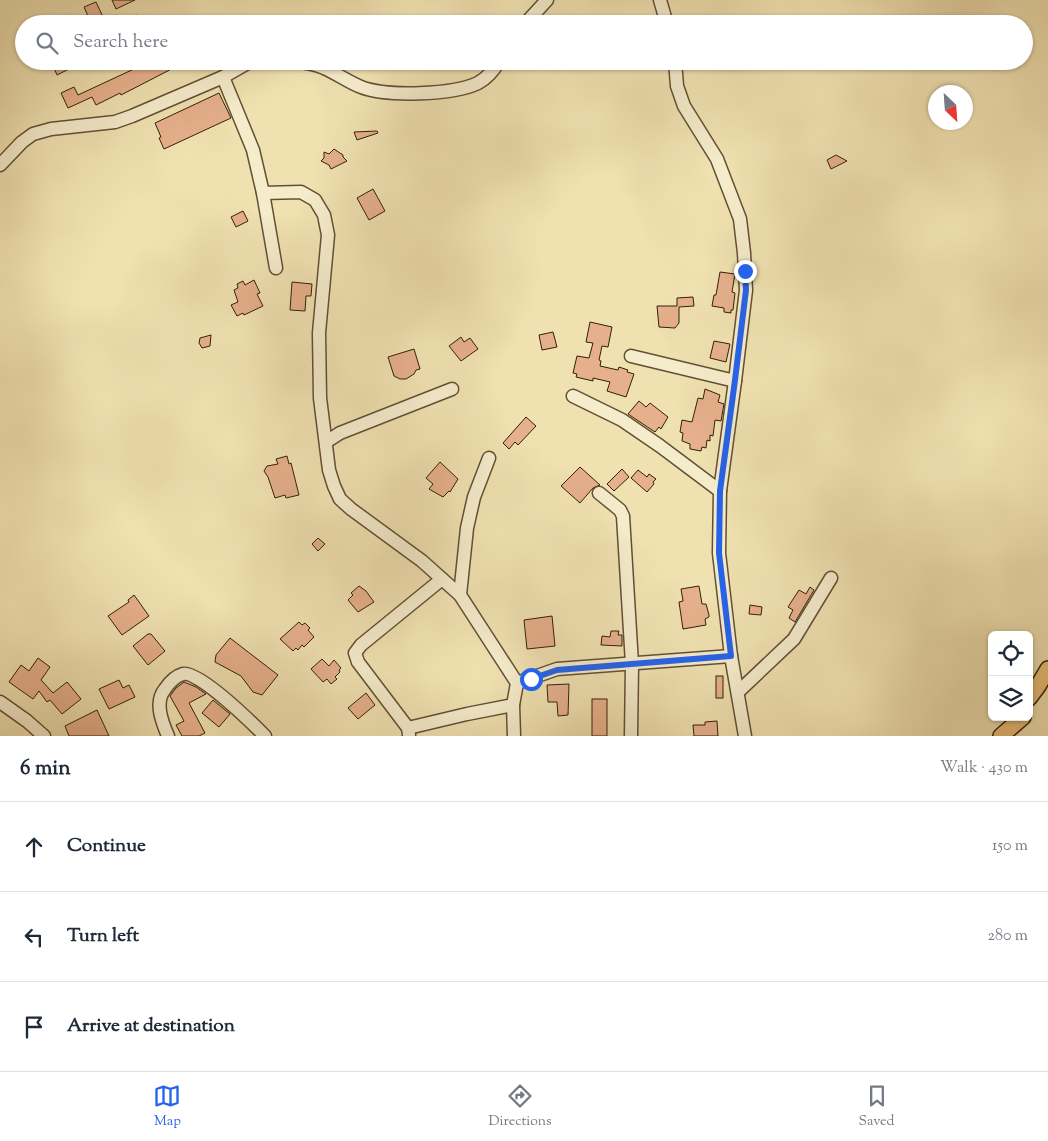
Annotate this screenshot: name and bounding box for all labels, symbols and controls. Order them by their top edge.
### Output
search box [15,15,1033,70]
icon: search [33,29,61,57]
text: Search here [73,29,168,56]
north arrow [928,85,973,130]
route end [734,260,757,283]
map controls [988,631,1033,721]
button: locate [988,631,1033,676]
route start [520,668,543,691]
button: layers [988,676,1033,721]
text: 6 min [20,754,71,784]
text: Walk · 430 m [940,757,1028,780]
icon: ahead [20,833,48,861]
text: Continue [67,833,146,860]
text: 150 m [992,835,1028,858]
icon: left [20,923,48,951]
text: Turn left [67,923,139,950]
text: 280 m [987,925,1028,948]
icon: arrive [20,1013,48,1041]
text: Arrive at destination [67,1013,235,1040]
tab: Map [153,1082,181,1132]
tab: Directions [488,1082,552,1132]
tab: Saved [859,1082,894,1132]

